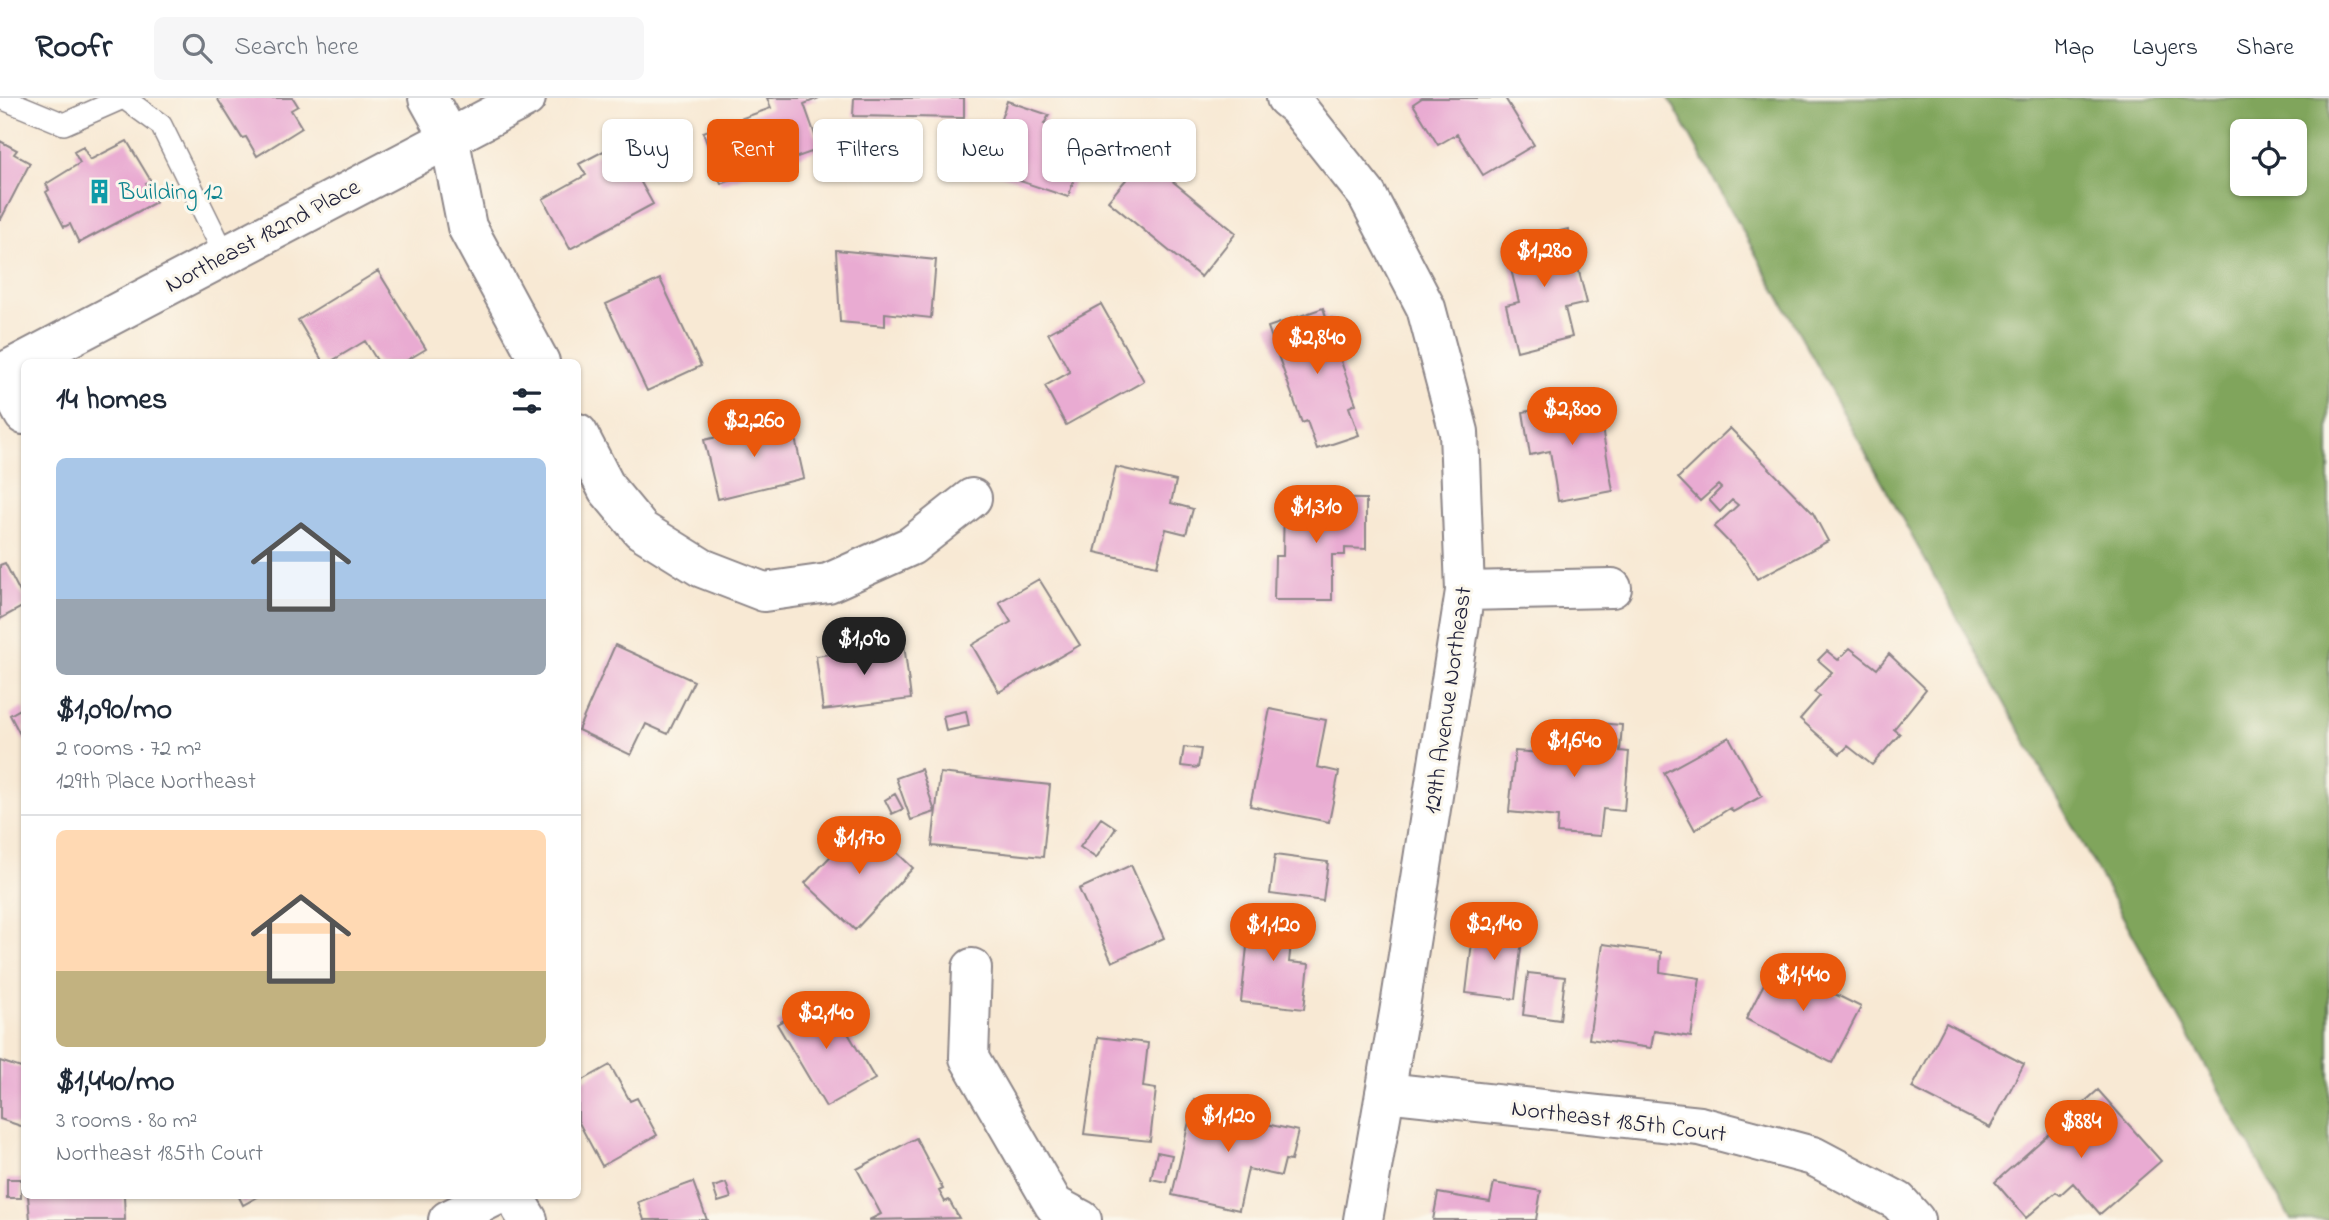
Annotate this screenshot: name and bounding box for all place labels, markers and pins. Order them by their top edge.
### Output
place label: Building 12 [118,176,223,211]
building icon: Building 12 [85,177,113,205]
pin: $1,280 [1487,230,1601,289]
pin: $2,840 [1260,316,1374,376]
pin: $2,800 [1515,388,1629,447]
pin: $2,260 [697,400,811,459]
pin: $1,310 [1259,486,1373,545]
pin: $1,090 [807,618,921,677]
pin: $1,640 [1517,720,1631,779]
pin: $1,170 [802,816,916,876]
pin: $2,140 [1437,902,1551,962]
pin: $1,120 [1216,904,1330,963]
pin: $1,440 [1746,954,1860,1013]
pin: $2,140 [769,992,883,1051]
pin: $1,120 [1171,1094,1285,1154]
pin: $884 [2040,1100,2122,1160]

